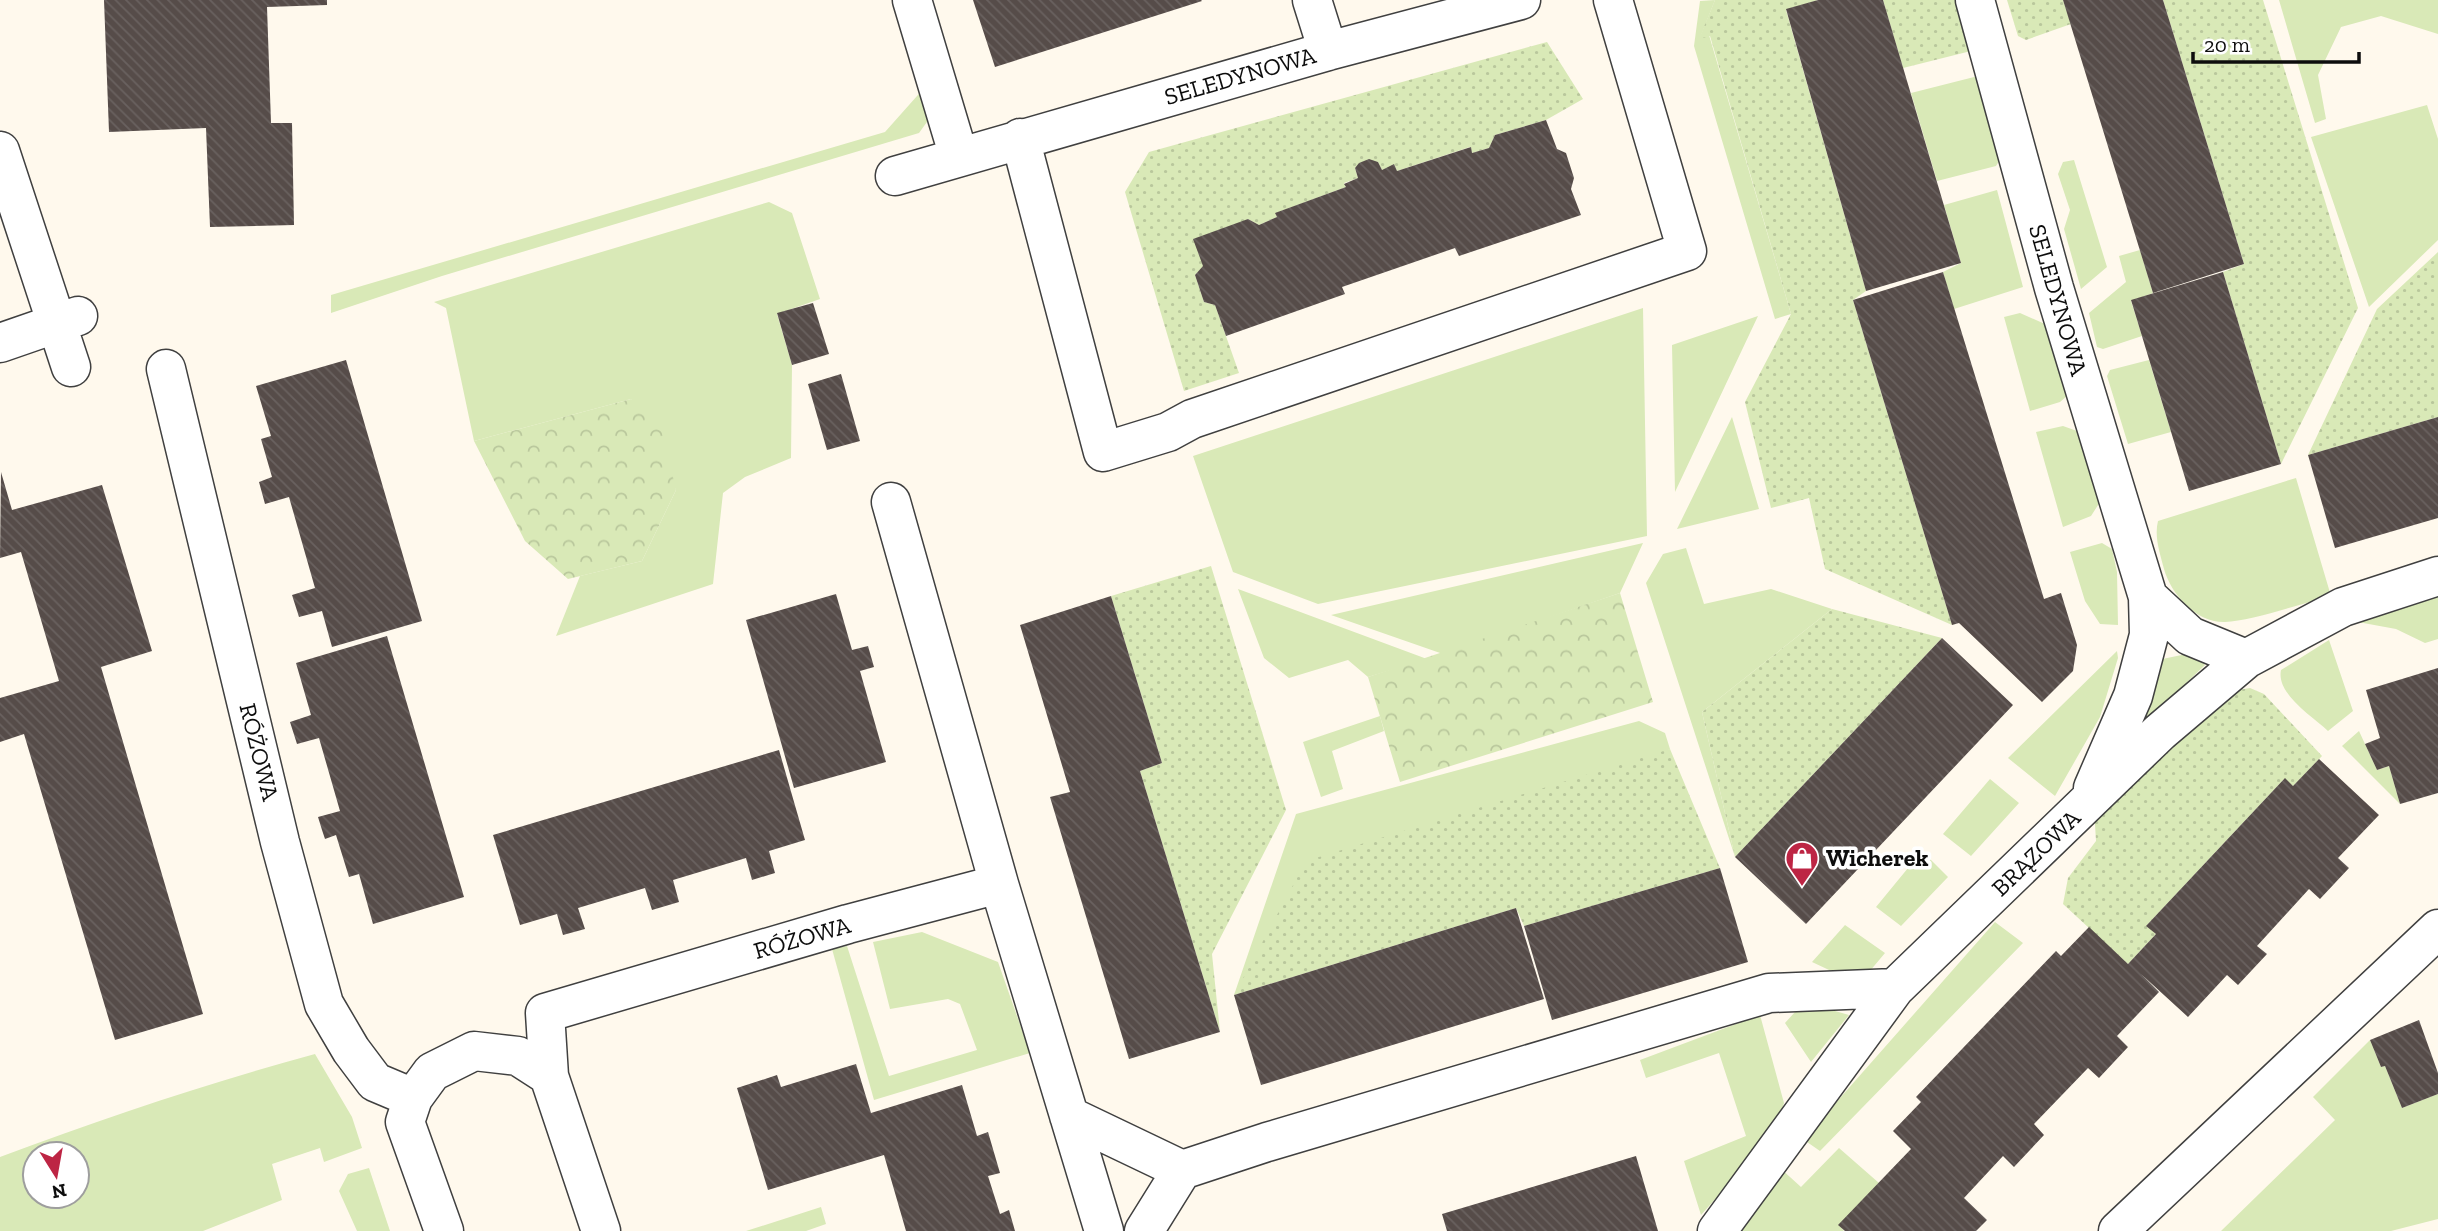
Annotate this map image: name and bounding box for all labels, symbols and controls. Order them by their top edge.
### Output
scale bar [2193,21,2359,65]
text: 20 m [2204,32,2250,57]
street label: SELEDYNOWA [1161,40,1319,111]
street label: SELEDYNOWA [2023,221,2094,379]
street label: RÓŻOWA [233,700,286,804]
street label: BRĄZOWA [1985,803,2086,902]
shop icon: Wicherek [1783,839,1821,888]
place label: Wicherek [1826,843,1929,872]
street label: RÓŻOWA [750,910,854,965]
north arrow [21,1140,91,1210]
text: N [50,1179,68,1204]

